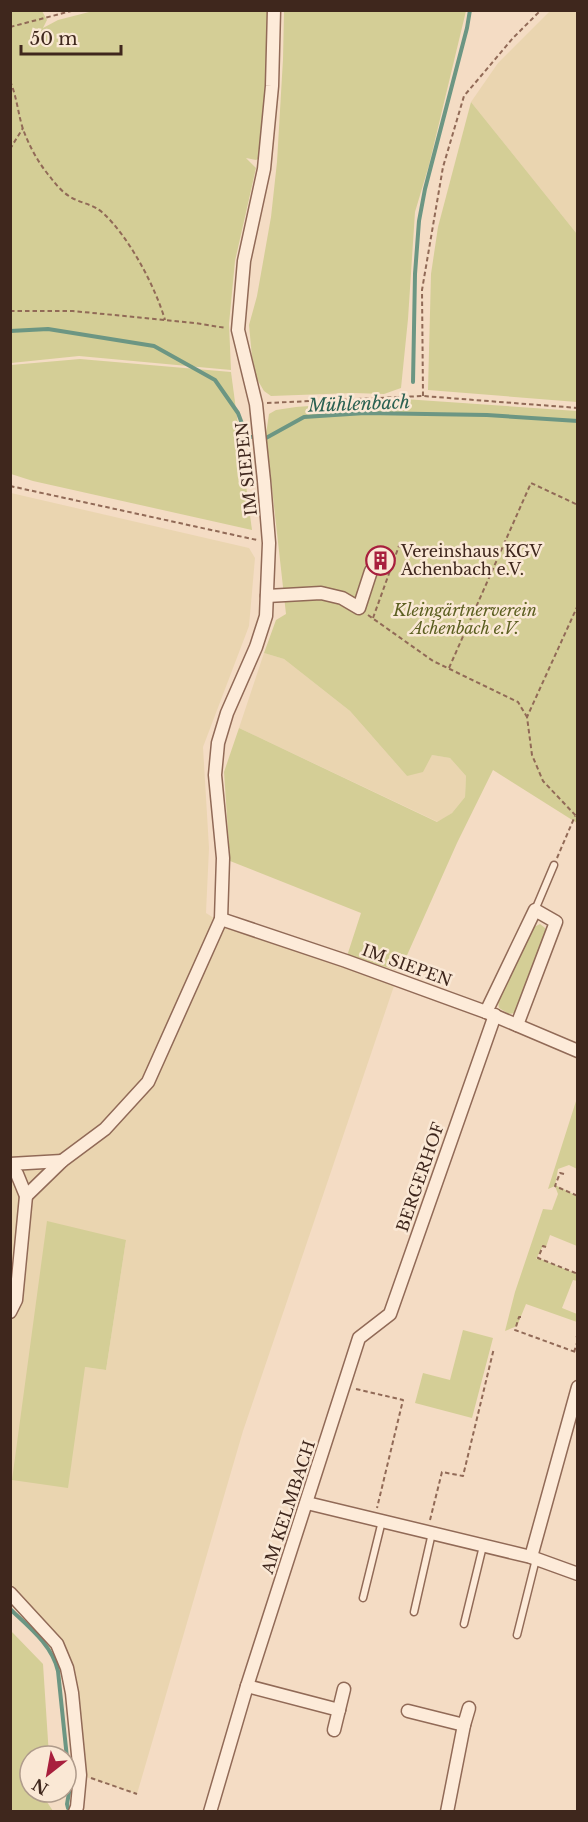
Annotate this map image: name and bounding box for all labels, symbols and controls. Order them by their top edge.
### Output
scale bar [21,18,122,56]
text: 50 m [30,28,78,50]
water label: Mühlenbach [307,391,410,417]
street label: IM SIEPEN [231,421,261,517]
place label: Vereinshaus KGV Achenbach e.V. [400,541,543,579]
building icon: Vereinshaus KGV Achenbach e.V. [364,544,396,576]
park label: Kleingärtnerverein Achenbach e.V. [392,600,537,638]
street label: IM SIEPEN [359,939,455,991]
street label: BERGERHOF [392,1119,448,1234]
street label: AM KELMBACH [257,1437,319,1577]
north arrow [18,1744,78,1804]
text: N [29,1774,52,1799]

